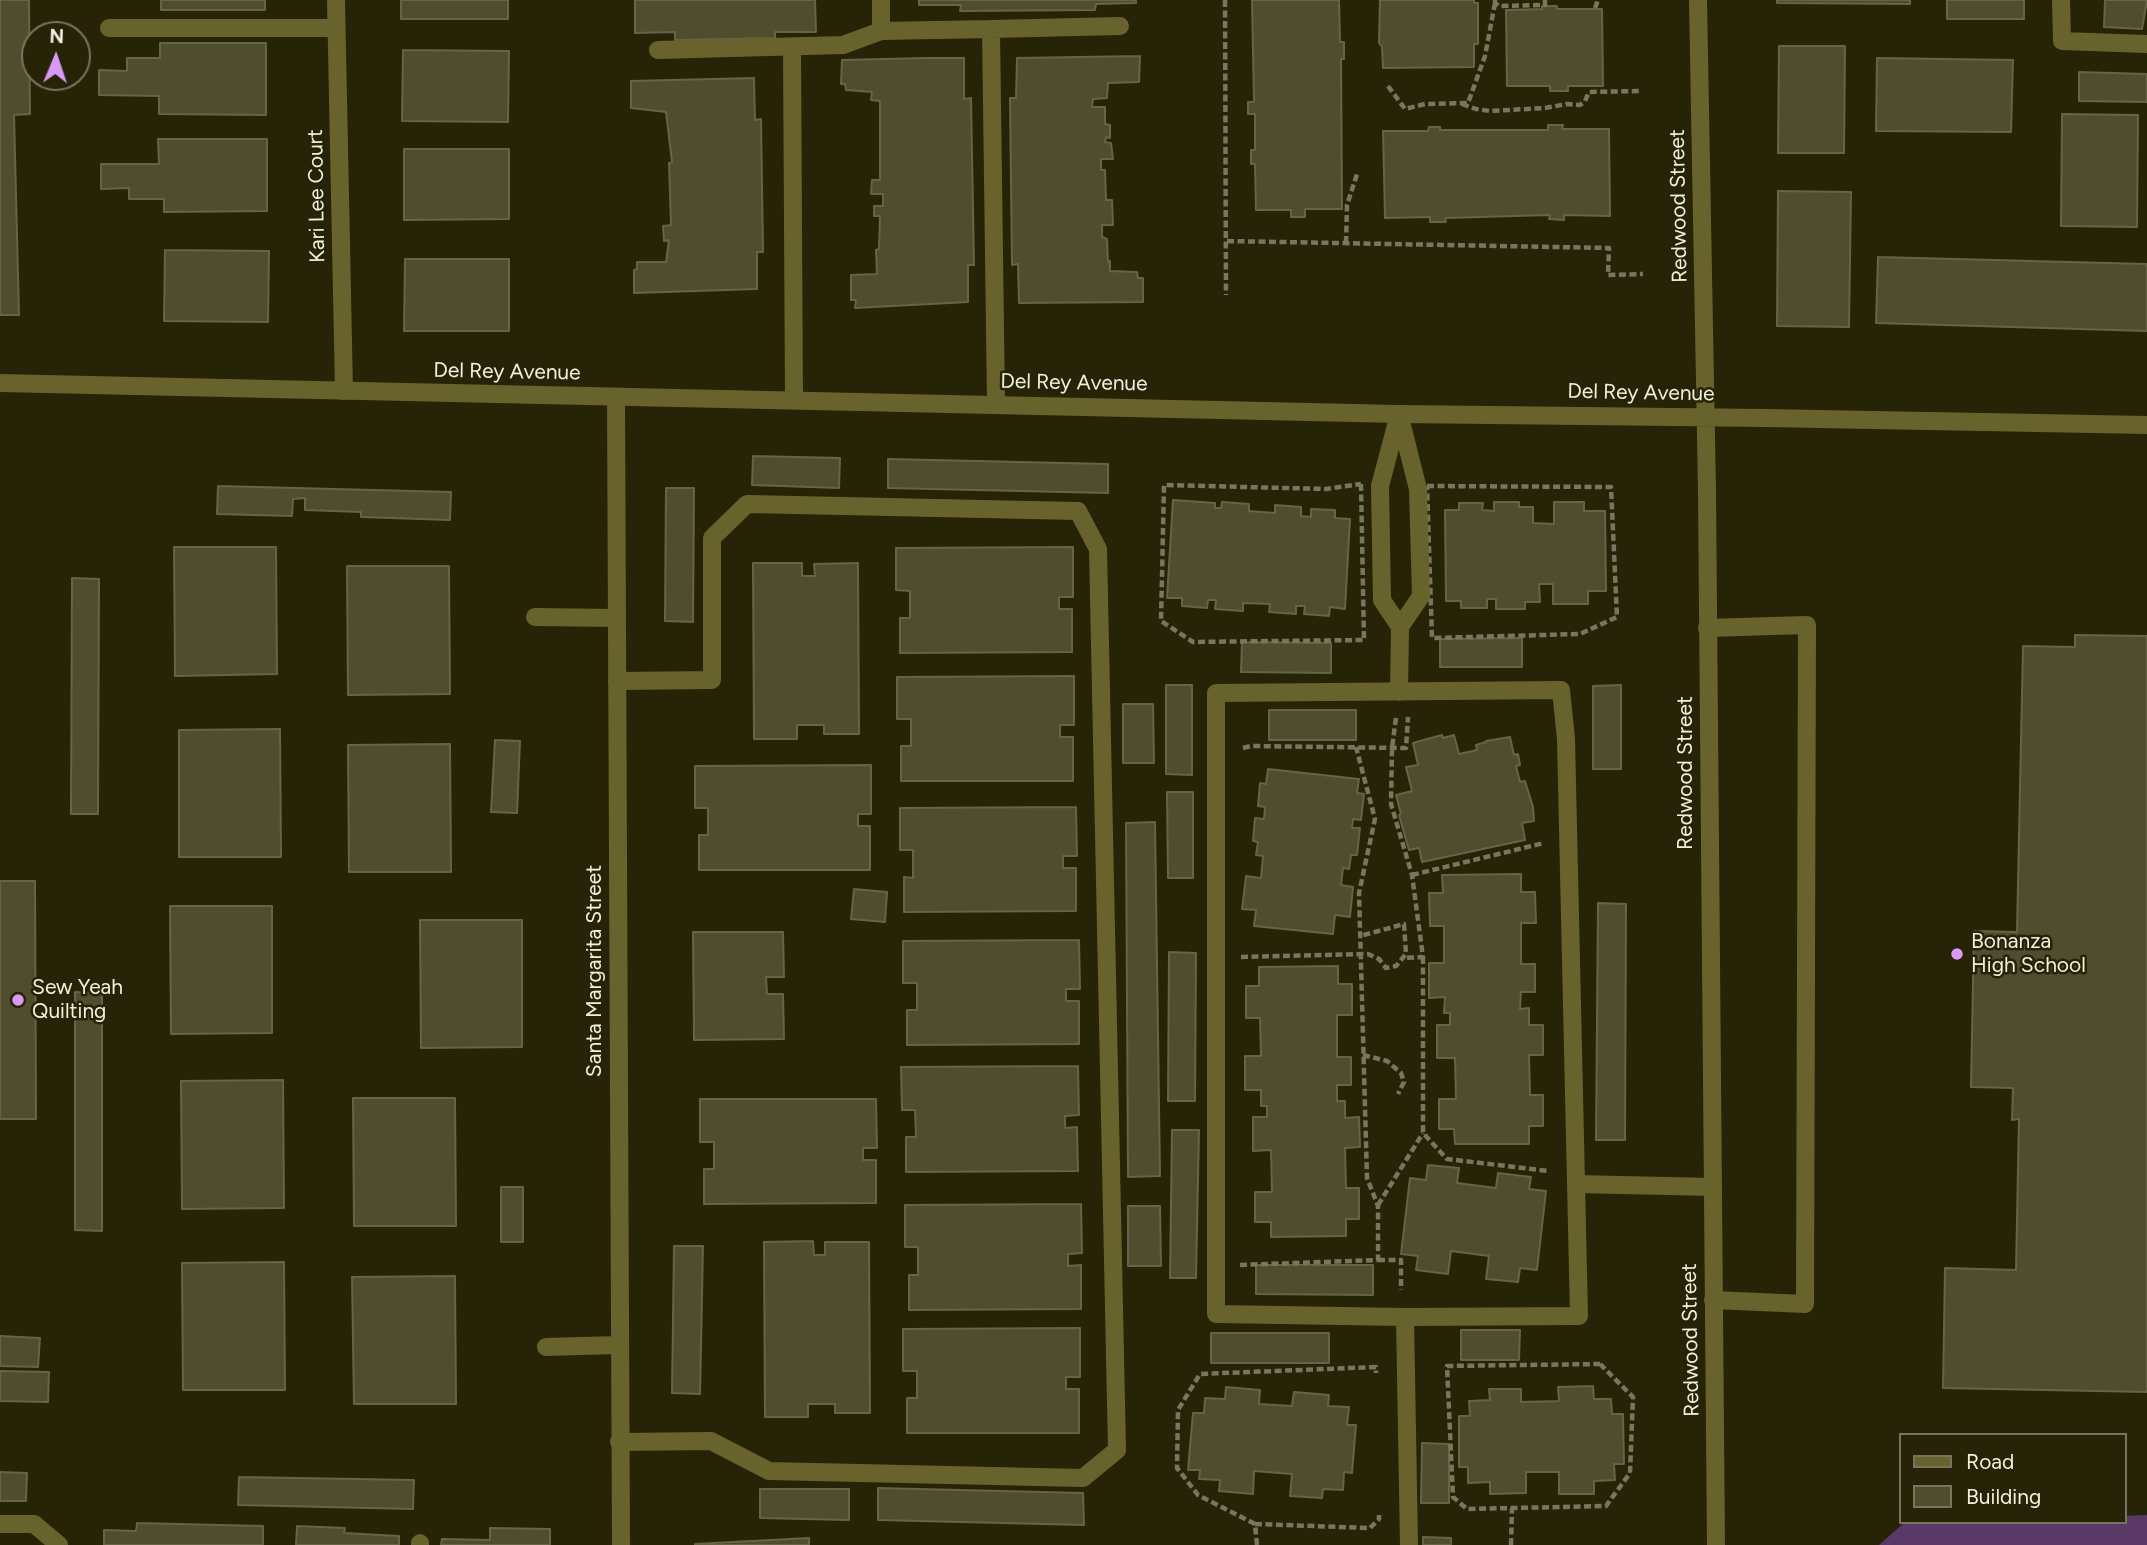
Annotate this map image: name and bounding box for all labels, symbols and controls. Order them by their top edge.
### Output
north arrow [21,21,91,91]
text: N [49,25,64,48]
street label: Kari Lee Court [303,129,331,263]
street label: Redwood Street [1665,129,1693,283]
street label: Del Rey Avenue [433,358,581,386]
street label: Del Rey Avenue [1000,369,1148,397]
street label: Del Rey Avenue [1567,379,1715,407]
street label: Redwood Street [1673,696,1699,850]
street label: Santa Margarita Street [582,865,608,1077]
place label: Bonanza High School [1971,929,2086,979]
marker: Bonanza High School [1949,946,1965,962]
place label: Sew Yeah Quilting [32,975,123,1025]
marker: Sew Yeah Quilting [10,992,26,1008]
street label: Redwood Street [1677,1263,1705,1417]
legend [1898,1433,2126,1524]
text: Road [1966,1449,2014,1474]
text: Building [1966,1484,2041,1509]

